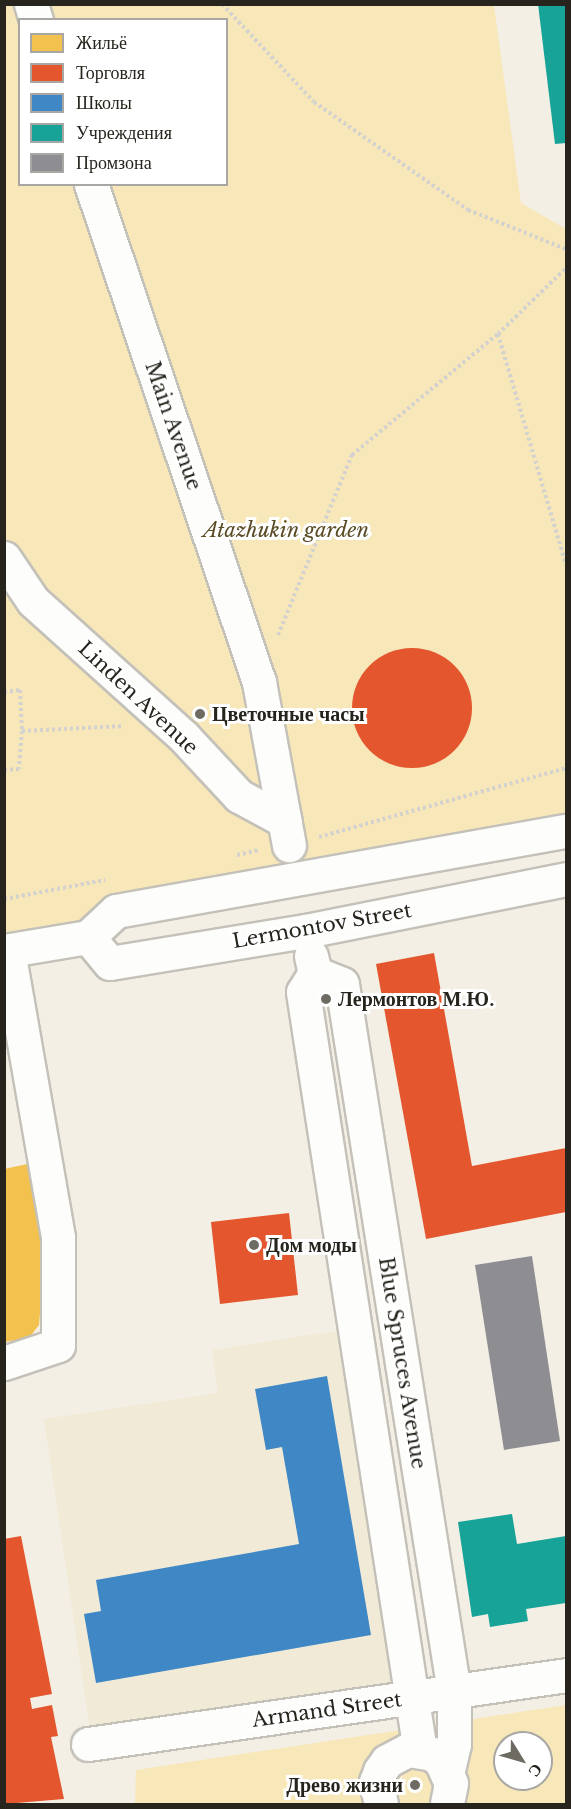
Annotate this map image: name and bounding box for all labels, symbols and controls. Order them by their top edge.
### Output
legend [18,18,228,186]
text: Жильё [76,32,127,54]
text: Торговля [76,62,145,84]
text: Школы [76,92,132,114]
text: Учреждения [76,122,172,144]
text: Промзона [76,152,152,174]
street label: Main Avenue [140,358,206,494]
park label: Atazhukin garden [203,518,369,542]
street label: Linden Avenue [73,636,203,760]
place label: Цветочные часы [212,702,365,726]
marker: Цветочные часы [193,707,207,721]
street label: Lermontov Street [230,898,414,954]
place label: Лермонтов М.Ю. [338,987,494,1011]
marker: Лермонтов М.Ю. [319,992,333,1006]
place label: Дом моды [266,1233,357,1257]
marker: Дом моды [247,1238,261,1252]
street label: Blue Spruces Avenue [373,1255,431,1471]
street label: Armand Street [251,1688,403,1732]
north arrow [493,1731,553,1791]
text: С [524,1760,547,1781]
place label: Древо жизни [286,1773,403,1797]
marker: Древо жизни [408,1778,422,1792]

